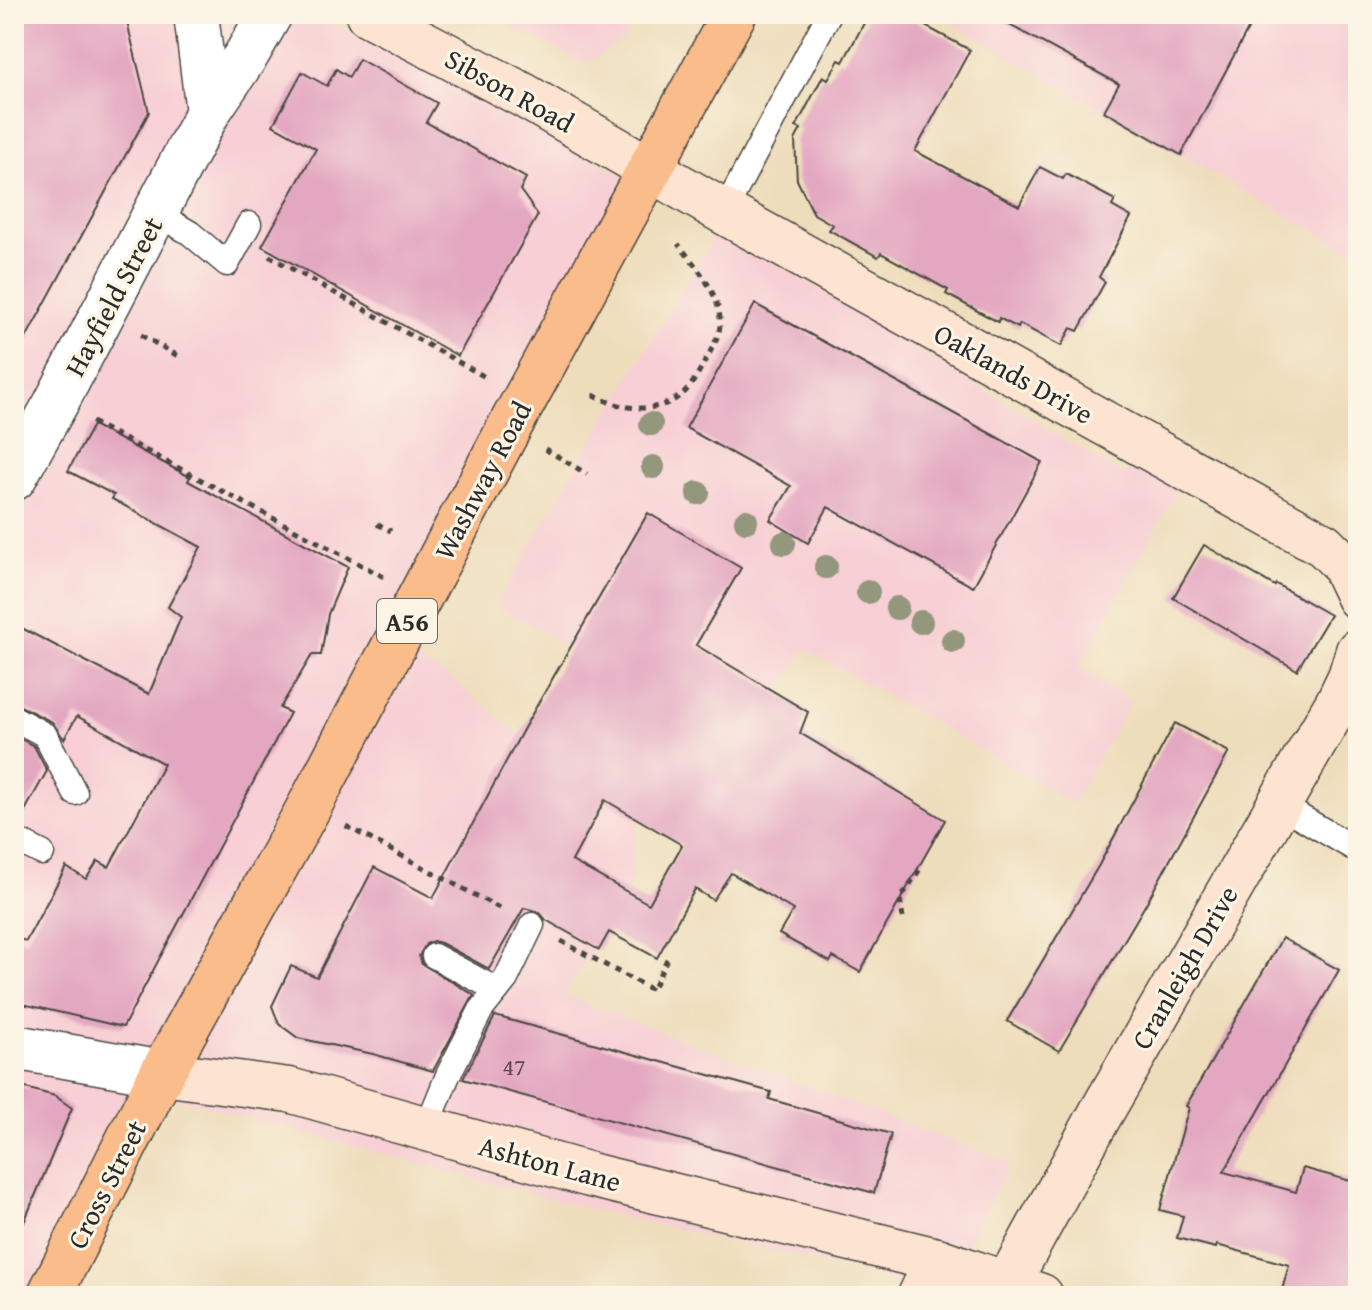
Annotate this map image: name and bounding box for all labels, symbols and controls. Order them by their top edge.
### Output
street label: Sibson Road [438,38,582,142]
street label: Hayfield Street [54,209,172,383]
street label: Oaklands Drive [927,312,1101,434]
street label: Washway Road [423,393,541,567]
road number: A56 [377,599,437,643]
street label: Cranleigh Drive [1121,878,1247,1056]
house number: 47 [502,1049,526,1084]
street label: Cross Street [56,1112,156,1256]
street label: Ashton Lane [474,1124,626,1202]

